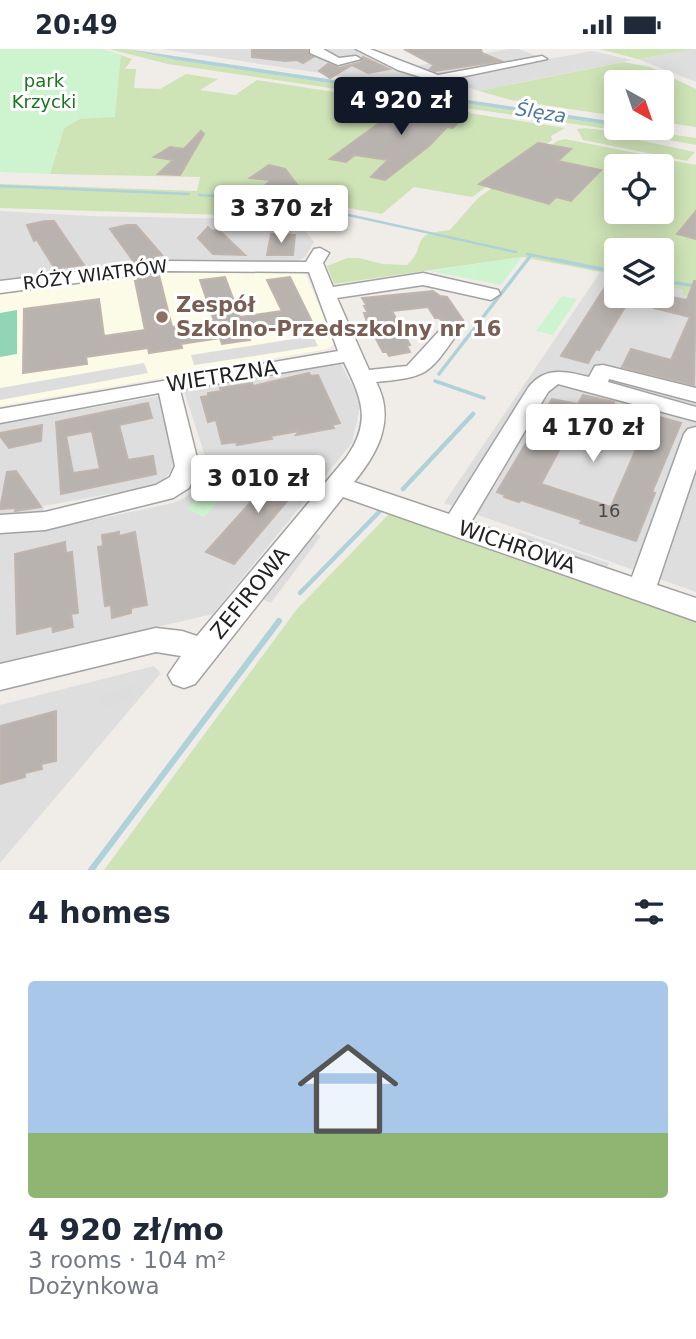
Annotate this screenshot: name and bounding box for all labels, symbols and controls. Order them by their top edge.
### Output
text: 20:49 [35,10,118,40]
park label: park Krzycki [12,70,76,112]
north arrow [604,70,674,140]
map controls [604,70,674,308]
pin: 4 920 zł [329,77,473,137]
text: 4 920 zł [350,87,452,113]
water label: Ślęza [514,96,568,127]
button: locate [604,154,674,224]
pin: 3 370 zł [209,185,353,245]
text: 3 370 zł [230,195,332,221]
button: layers [604,238,674,308]
street label: RÓŻY WIATRÓW [22,255,168,294]
place label: Zespół Szkolno-Przedszkolny nr 16 [176,293,501,341]
marker: Zespół Szkolno-Przedszkolny nr 16 [154,309,170,325]
street label: WIETRZNA [165,355,280,397]
pin: 4 170 zł [521,405,665,464]
text: 4 170 zł [542,414,644,440]
pin: 3 010 zł [186,455,330,515]
text: 3 010 zł [207,465,309,491]
house number: 16 [598,500,620,521]
street label: WICHROWA [455,516,579,578]
street label: ZEFIROWA [206,542,295,644]
icon: filters [630,893,668,931]
text: 4 homes [28,895,171,930]
icon: home [285,1026,411,1152]
text: 4 920 zł/mo [28,1212,224,1247]
text: 3 rooms · 104 m² [28,1247,226,1273]
text: Dożynkowa [28,1273,160,1299]

